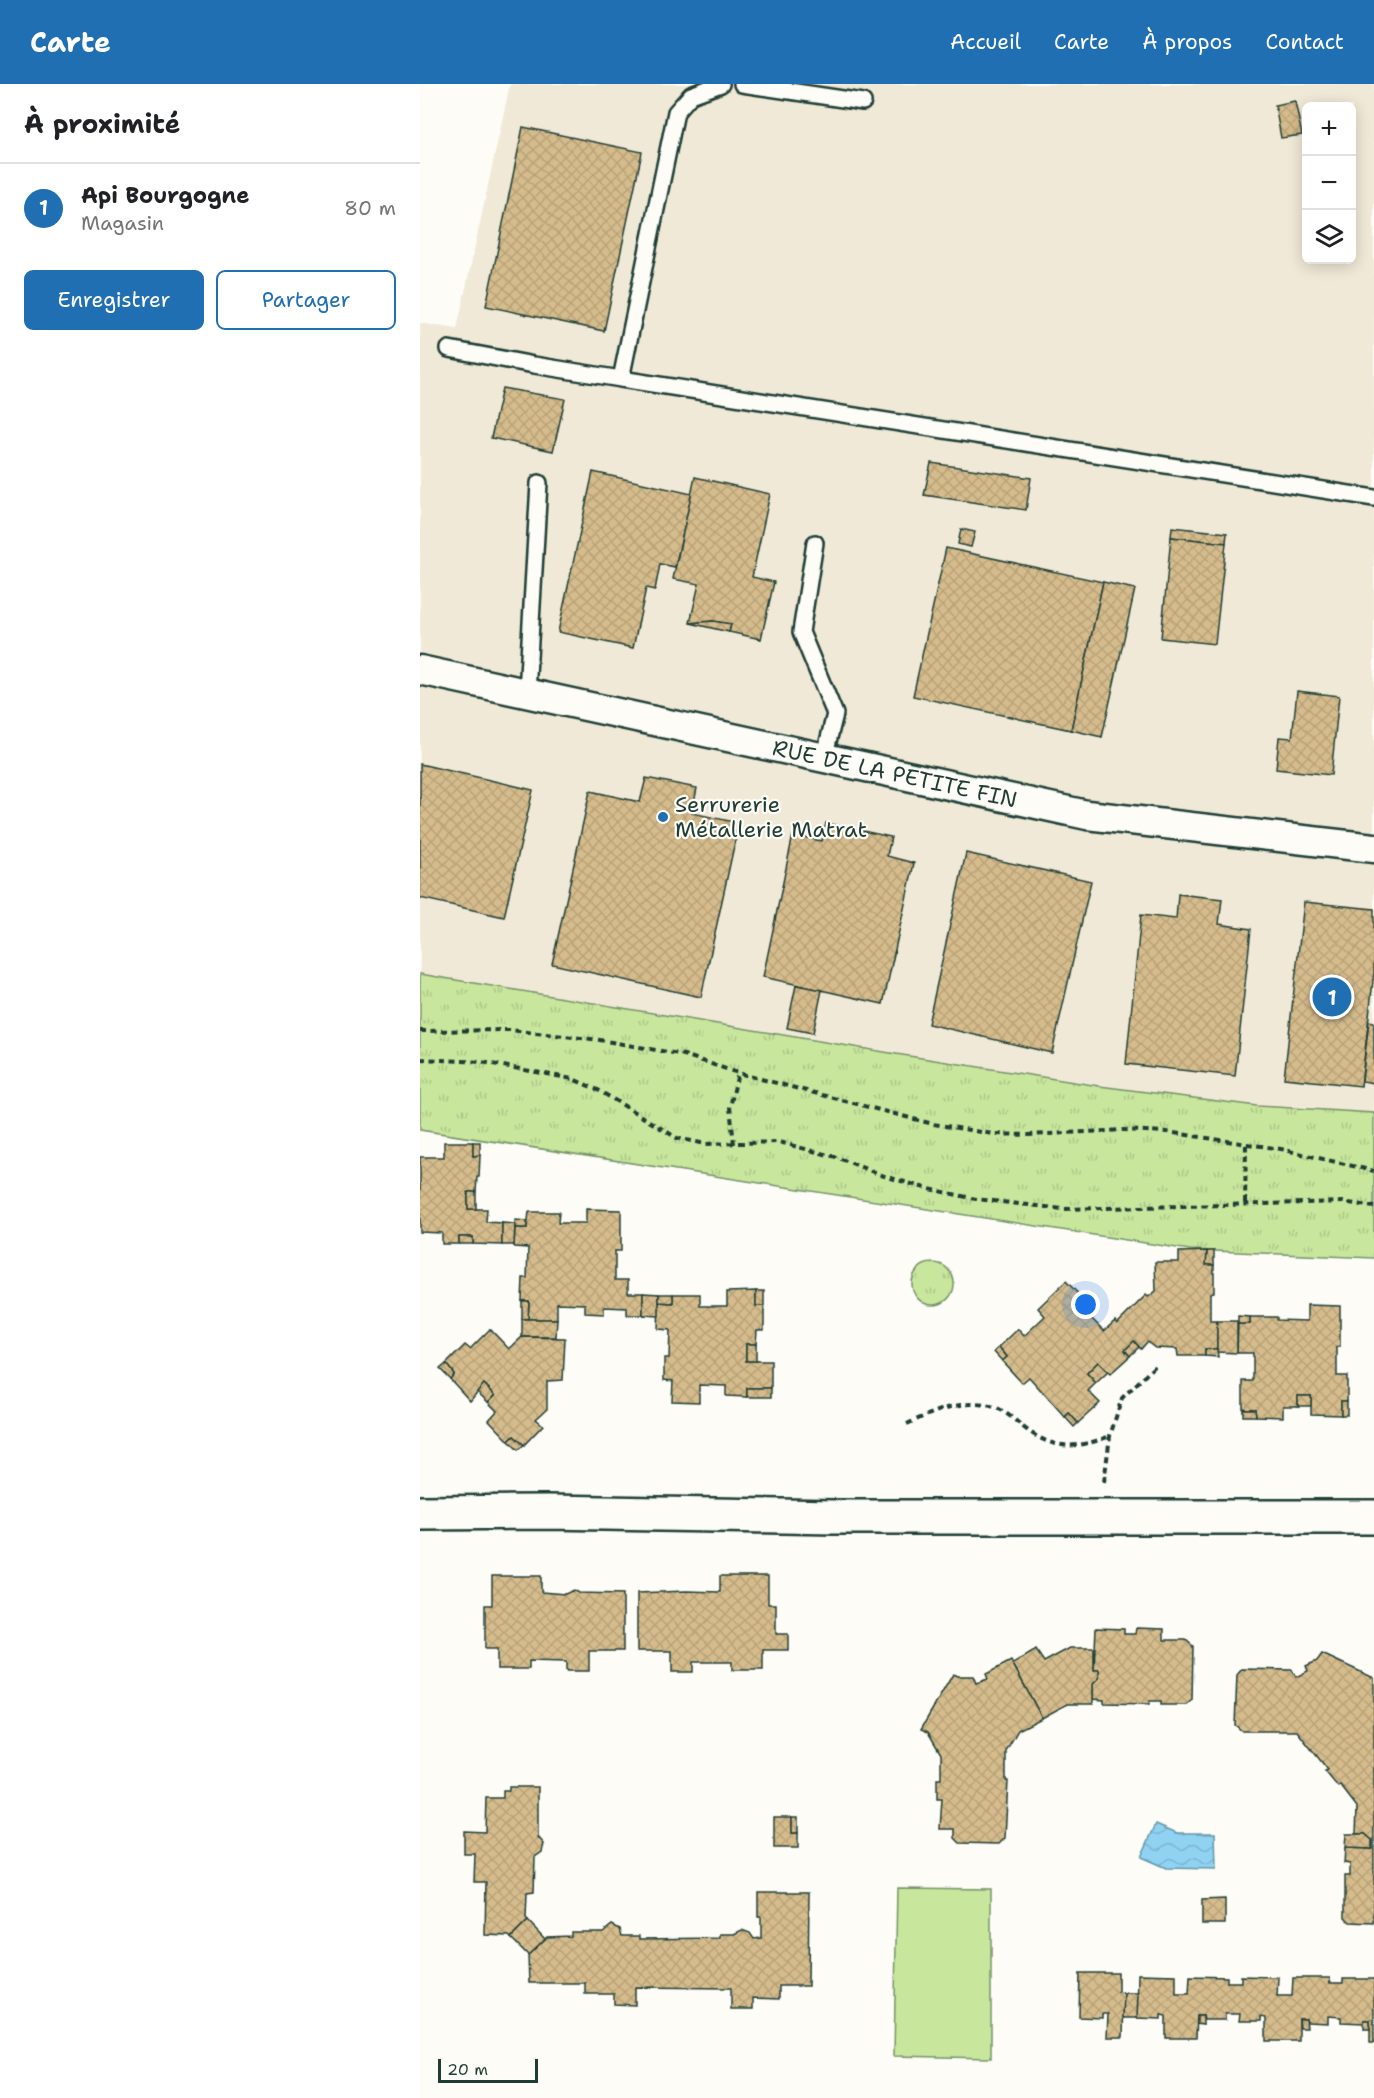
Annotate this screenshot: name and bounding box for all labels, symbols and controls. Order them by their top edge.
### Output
text: Carte [30,23,111,61]
text: Accueil [950,28,1021,56]
text: Carte [1054,28,1109,56]
text: À propos [1142,28,1232,56]
text: Contact [1265,28,1344,56]
map controls [1302,102,1356,264]
button: + [1302,102,1356,156]
text: À proximité [24,106,180,141]
button: − [1302,156,1356,210]
text: Api Bourgogne [81,181,249,210]
text: 1 [39,195,48,221]
text: 80 m [344,195,396,221]
text: Magasin [81,210,164,236]
button: layers [1302,210,1356,264]
button: Enregistrer [24,270,204,330]
button: Partager [216,270,396,330]
street label: RUE DE LA PETITE FIN [770,733,1020,814]
place label: Serrurerie Métallerie Matrat [675,790,867,844]
marker: Serrurerie Métallerie Matrat [656,810,670,824]
pin: 1 [1312,974,1352,1020]
your location [1071,1290,1100,1319]
scale bar [438,2056,538,2084]
text: 20 m [447,2059,488,2080]

